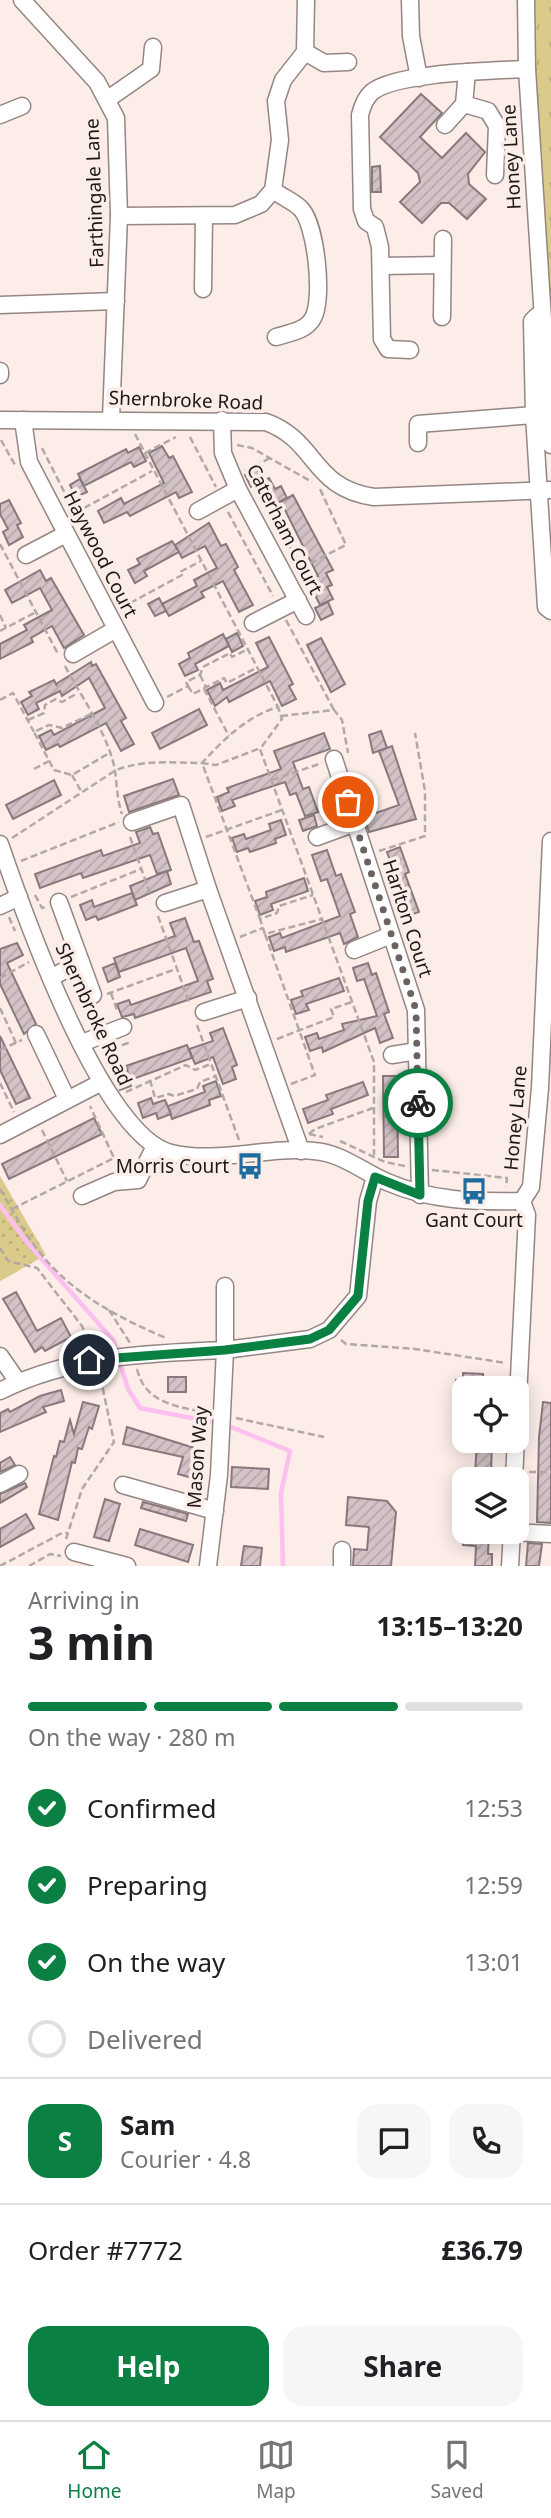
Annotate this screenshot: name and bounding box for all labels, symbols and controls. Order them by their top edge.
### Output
street label: Honey Lane [495,104,527,210]
street label: Farthingale Lane [78,118,110,268]
street label: Shernbroke Road [108,384,264,416]
street label: Caterham Court [241,459,329,599]
street label: Haywood Court [58,486,144,622]
pin [318,772,378,832]
icon: bag [329,783,367,821]
street label: Harlton Court [377,856,439,980]
street label: Shernbroke Road [50,938,138,1090]
street label: Honey Lane [497,1064,533,1172]
courier [383,1068,453,1138]
icon: bike [399,1084,437,1122]
bus stop icon: Morris Court [235,1151,265,1181]
place label: Morris Court [116,1153,229,1179]
bus stop icon: Gant Court [459,1176,489,1206]
place label: Gant Court [425,1207,523,1233]
pin [59,1330,119,1390]
icon: home [70,1341,108,1379]
map controls [452,1376,529,1544]
button: locate [452,1376,529,1453]
street label: Mason Way [180,1405,214,1509]
button: layers [452,1467,529,1544]
text: Arriving in [28,1584,140,1616]
text: 13:15–13:20 [376,1608,523,1644]
text: 3 min [28,1611,155,1673]
text: On the way · 280 m [28,1721,235,1753]
icon: check [28,1789,66,1827]
text: Confirmed [87,1790,217,1826]
text: 12:53 [464,1792,523,1824]
icon: check [28,1866,66,1904]
text: Preparing [87,1867,208,1903]
text: 12:59 [464,1869,523,1901]
icon: check [28,1943,66,1981]
text: On the way [87,1944,225,1980]
text: 13:01 [464,1946,523,1978]
text: Delivered [87,2021,203,2057]
button: chat [357,2104,431,2178]
button: phone [449,2104,523,2178]
text: Sam [120,2107,175,2143]
text: S [58,2123,72,2159]
text: Courier · 4.8 [120,2143,251,2175]
text: Order #7772 [28,2232,183,2268]
text: £36.79 [441,2232,523,2268]
button: Help [28,2326,269,2406]
button: Share [283,2326,523,2406]
tab: Home [67,2436,121,2504]
tab: Map [256,2436,296,2504]
tab: Saved [430,2436,484,2504]

